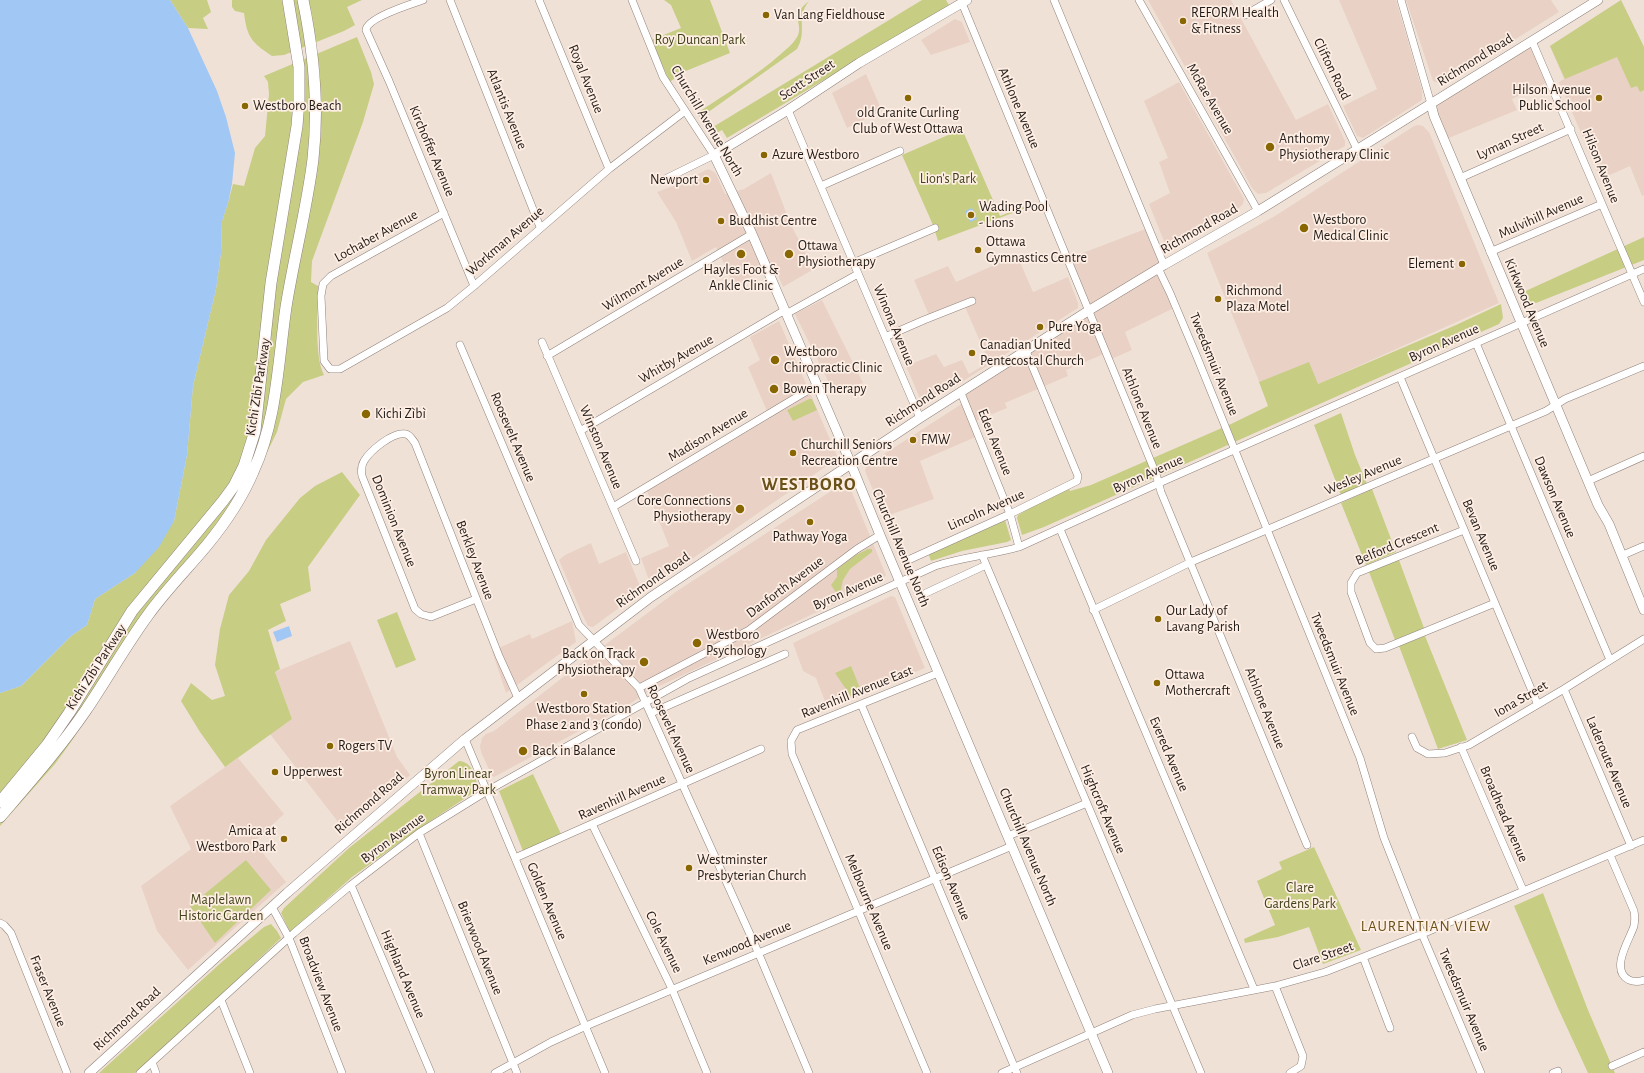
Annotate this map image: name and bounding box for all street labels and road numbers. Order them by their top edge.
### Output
street label: Richmond Road [1434,30,1516,90]
street label: Clifton Road [1310,35,1354,103]
street label: Royal Avenue [565,42,607,116]
street label: Scott Street [776,56,838,104]
street label: McRae Avenue [1183,60,1237,138]
street label: Churchill Avenue North [667,62,747,180]
street label: Athlone Avenue [994,65,1044,151]
street label: Atlantis Avenue [483,66,531,152]
street label: Kirchoffer Avenue [405,103,459,199]
street label: Lyman Street [1474,119,1546,163]
street label: Hilson Avenue [1578,126,1624,206]
street label: Mulvihill Avenue [1496,190,1586,242]
street label: Richmond Road [1157,200,1241,258]
street label: Workman Avenue [463,203,547,279]
street label: Lochaber Avenue [331,206,421,266]
street label: Wilmont Avenue [599,253,687,315]
street label: Kirkwood Avenue [1501,256,1553,350]
street label: Winona Avenue [869,282,919,368]
street label: Tweedsmuir Avenue [1186,310,1242,418]
street label: Byron Avenue [1406,320,1482,366]
street label: Whitby Avenue [636,331,716,387]
street label: Kichi Zībī Parkway [242,337,274,437]
street label: Athlone Avenue [1118,365,1166,451]
street label: Richmond Road [882,369,964,431]
street label: Roosevelt Avenue [487,390,539,484]
street label: Winston Avenue [576,402,626,492]
street label: Madison Avenue [665,405,751,465]
street label: Eden Avenue [974,406,1016,478]
street label: Byron Avenue [1110,451,1186,497]
street label: Wesley Avenue [1322,451,1404,499]
street label: Dawson Avenue [1530,454,1580,540]
street label: Dominion Avenue [368,472,420,570]
street label: Churchill Avenue North [869,486,933,610]
street label: Lincoln Avenue [945,486,1027,534]
street label: Bevan Avenue [1458,497,1504,573]
street label: Berkley Avenue [452,518,498,602]
street label: Belford Crescent [1353,519,1441,569]
street label: Richmond Road [613,548,693,612]
street label: Danforth Avenue [743,552,827,622]
street label: Byron Avenue [810,568,886,614]
street label: Tweedsmuir Avenue [1307,610,1363,718]
street label: Kichi Zībī Parkway [62,621,130,713]
street label: Ravenhill Avenue East [799,662,915,722]
street label: Athlone Avenue [1241,665,1289,751]
street label: Iona Street [1491,677,1551,721]
street label: Roosevelt Avenue [643,682,699,776]
street label: Laderoute Avenue [1582,713,1636,811]
street label: Evered Avenue [1146,714,1192,794]
street label: Highcroft Avenue [1077,762,1129,856]
street label: Broadhead Avenue [1476,763,1532,865]
street label: Richmond Road [331,768,407,838]
street label: Ravenhill Avenue [576,770,668,824]
street label: Churchill Avenue North [996,785,1060,909]
street label: Byron Avenue [358,809,428,867]
street label: Edison Avenue [928,843,974,923]
street label: Melbourne Avenue [841,851,897,953]
street label: Golden Avenue [523,860,571,942]
street label: Brierwood Avenue [454,899,506,997]
street label: Cole Avenue [642,908,686,976]
street label: Kenwood Avenue [700,917,794,969]
street label: Highland Avenue [377,927,429,1021]
street label: Broadview Avenue [295,934,347,1034]
street label: Clare Street [1290,938,1356,974]
street label: Tweedsmuir Avenue [1435,946,1493,1054]
street label: Fraser Avenue [26,953,70,1029]
street label: Richmond Road [90,983,164,1055]

